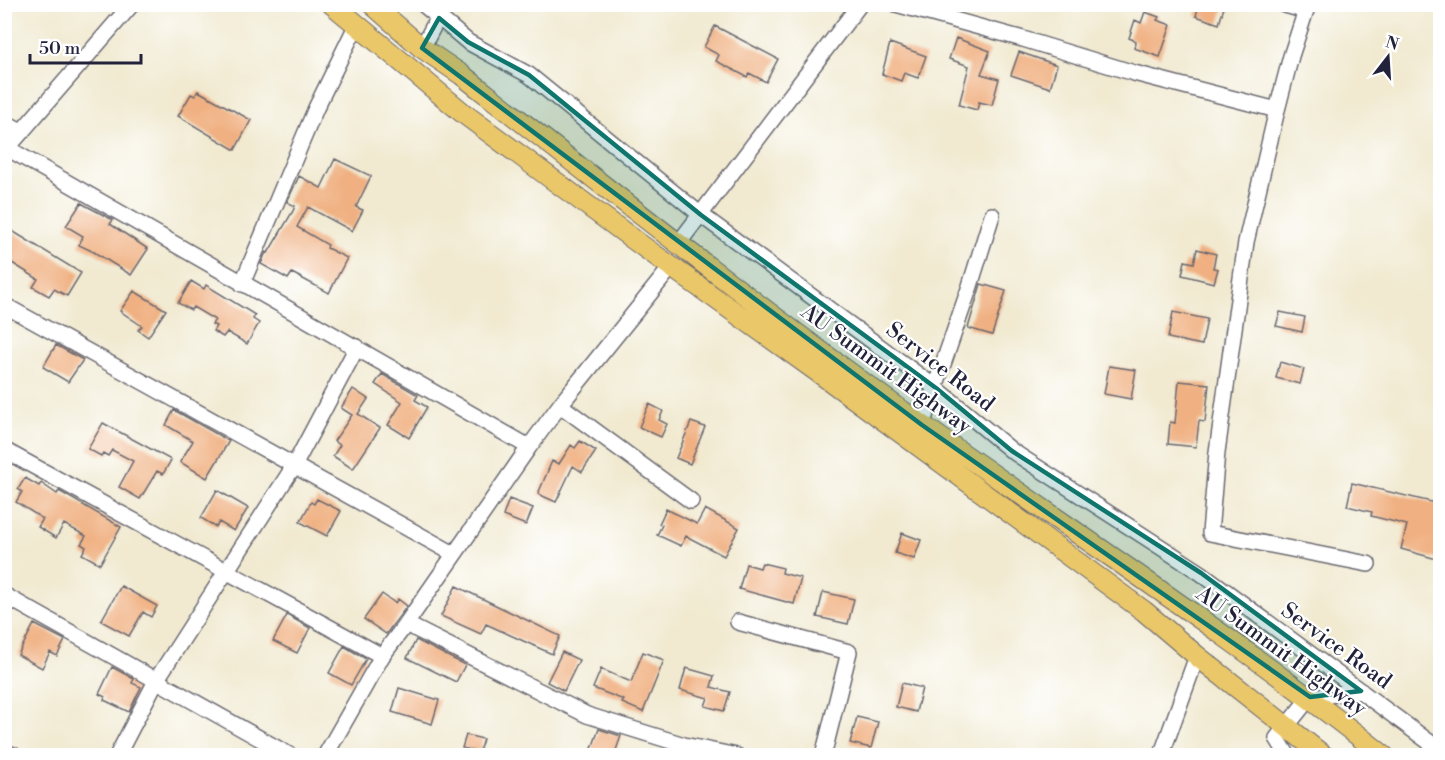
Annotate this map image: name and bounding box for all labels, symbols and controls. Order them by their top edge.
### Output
scale bar [30,27,141,65]
north arrow [1358,27,1418,87]
text: N [1383,32,1401,55]
text: 50 m [39,37,81,60]
street label: AU Summit Highway [795,298,977,440]
street label: Service Road [881,316,1000,418]
street label: AU Summit Highway [1190,580,1372,722]
street label: Service Road [1276,597,1397,696]

